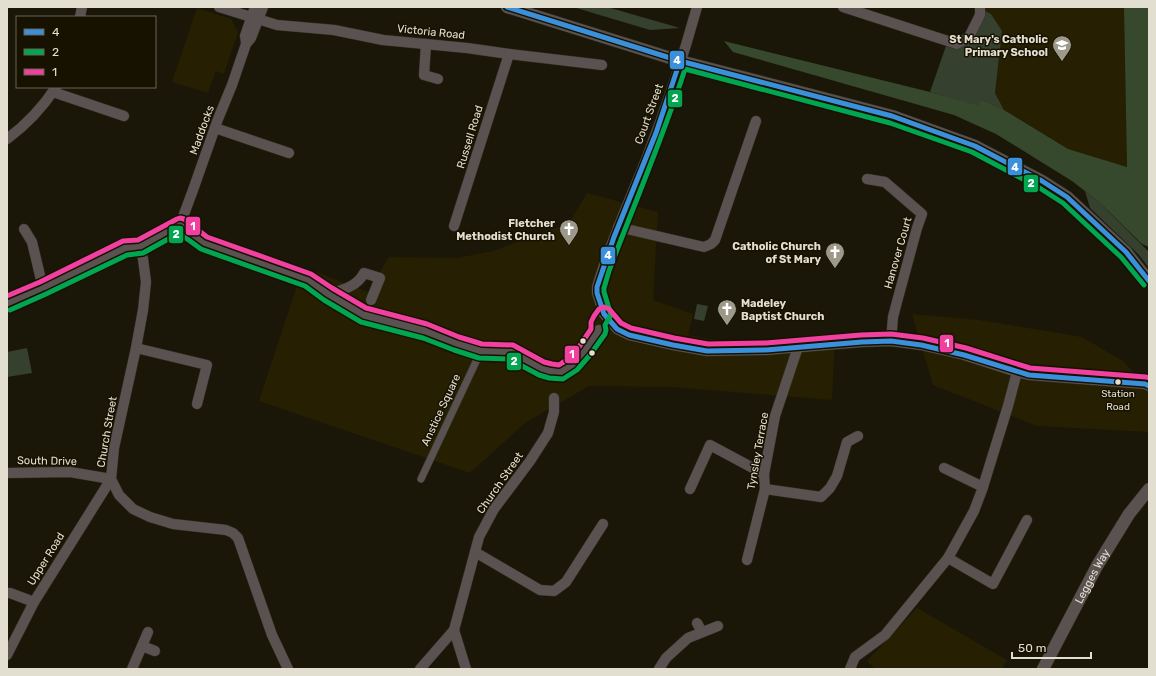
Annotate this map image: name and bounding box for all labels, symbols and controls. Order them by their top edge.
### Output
legend [16,16,156,88]
street label: Victoria Road [396,22,466,42]
text: 4 [52,25,60,39]
place label: St Mary's Catholic Primary School [949,33,1048,59]
school or university icon: St Mary's Catholic Primary School [1051,34,1073,62]
text: 2 [52,45,59,59]
line badge: 4 [669,50,685,70]
text: 4 [673,54,681,67]
text: 1 [52,65,57,79]
street label: Court Street [632,81,666,146]
line badge: 2 [667,89,683,108]
text: 2 [671,92,679,105]
street label: Maddocks [187,103,217,156]
street label: Russell Road [454,104,486,170]
line badge: 4 [1007,157,1023,176]
text: 4 [1011,161,1019,174]
line badge: 2 [1023,174,1039,193]
text: 2 [1027,177,1035,190]
street label: Hanover Court [882,215,915,290]
line badge: 1 [185,216,201,236]
place label: Fletcher Methodist Church [456,217,555,243]
church icon: Fletcher Methodist Church [558,218,580,246]
text: 1 [190,220,196,233]
line badge: 2 [168,225,184,244]
text: 2 [172,228,180,241]
place label: Catholic Church of St Mary [732,240,821,266]
church icon: Catholic Church of St Mary [824,241,846,269]
line badge: 4 [600,246,616,265]
text: 4 [604,249,612,262]
place label: Madeley Baptist Church [741,297,824,323]
church icon: Madeley Baptist Church [716,298,738,326]
line badge: 1 [939,334,954,353]
unlabelled marker [578,336,588,346]
text: 1 [944,337,950,350]
line badge: 1 [564,345,580,364]
text: 1 [569,348,575,361]
unlabelled marker [587,348,597,358]
line badge: 2 [506,352,522,371]
text: 2 [510,355,518,368]
street label: Anstice Square [419,372,463,448]
marker: Station Road [1113,377,1123,387]
place label: Station Road [1101,388,1135,413]
street label: Church Street [94,395,120,469]
street label: Tynsley Terrace [745,411,771,491]
street label: Church Street [474,449,526,516]
street label: South Drive [17,454,77,468]
street label: Upper Road [25,530,67,588]
street label: Legges Way [1072,547,1112,606]
scale bar [1012,634,1091,660]
text: 50 m [1018,641,1046,655]

